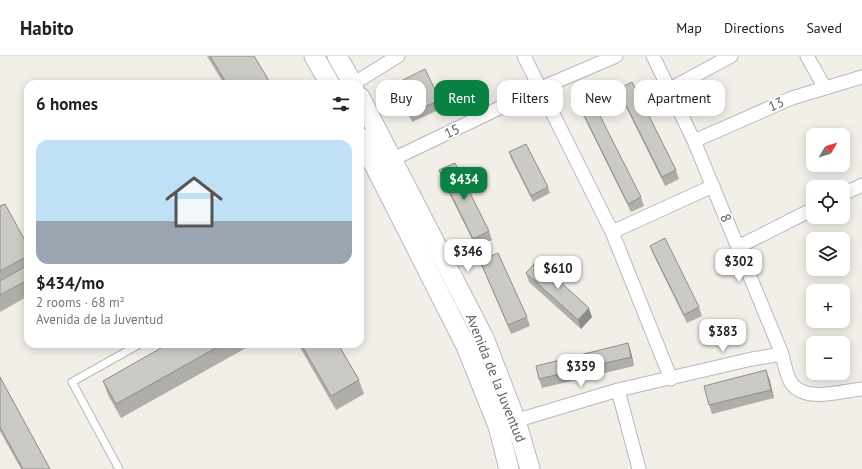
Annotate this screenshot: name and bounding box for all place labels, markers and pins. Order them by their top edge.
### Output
pin: $434 [440,167,488,201]
pin: $346 [444,239,492,273]
pin: $302 [715,249,763,283]
pin: $610 [534,256,582,290]
pin: $383 [699,319,747,353]
pin: $359 [557,354,605,388]

